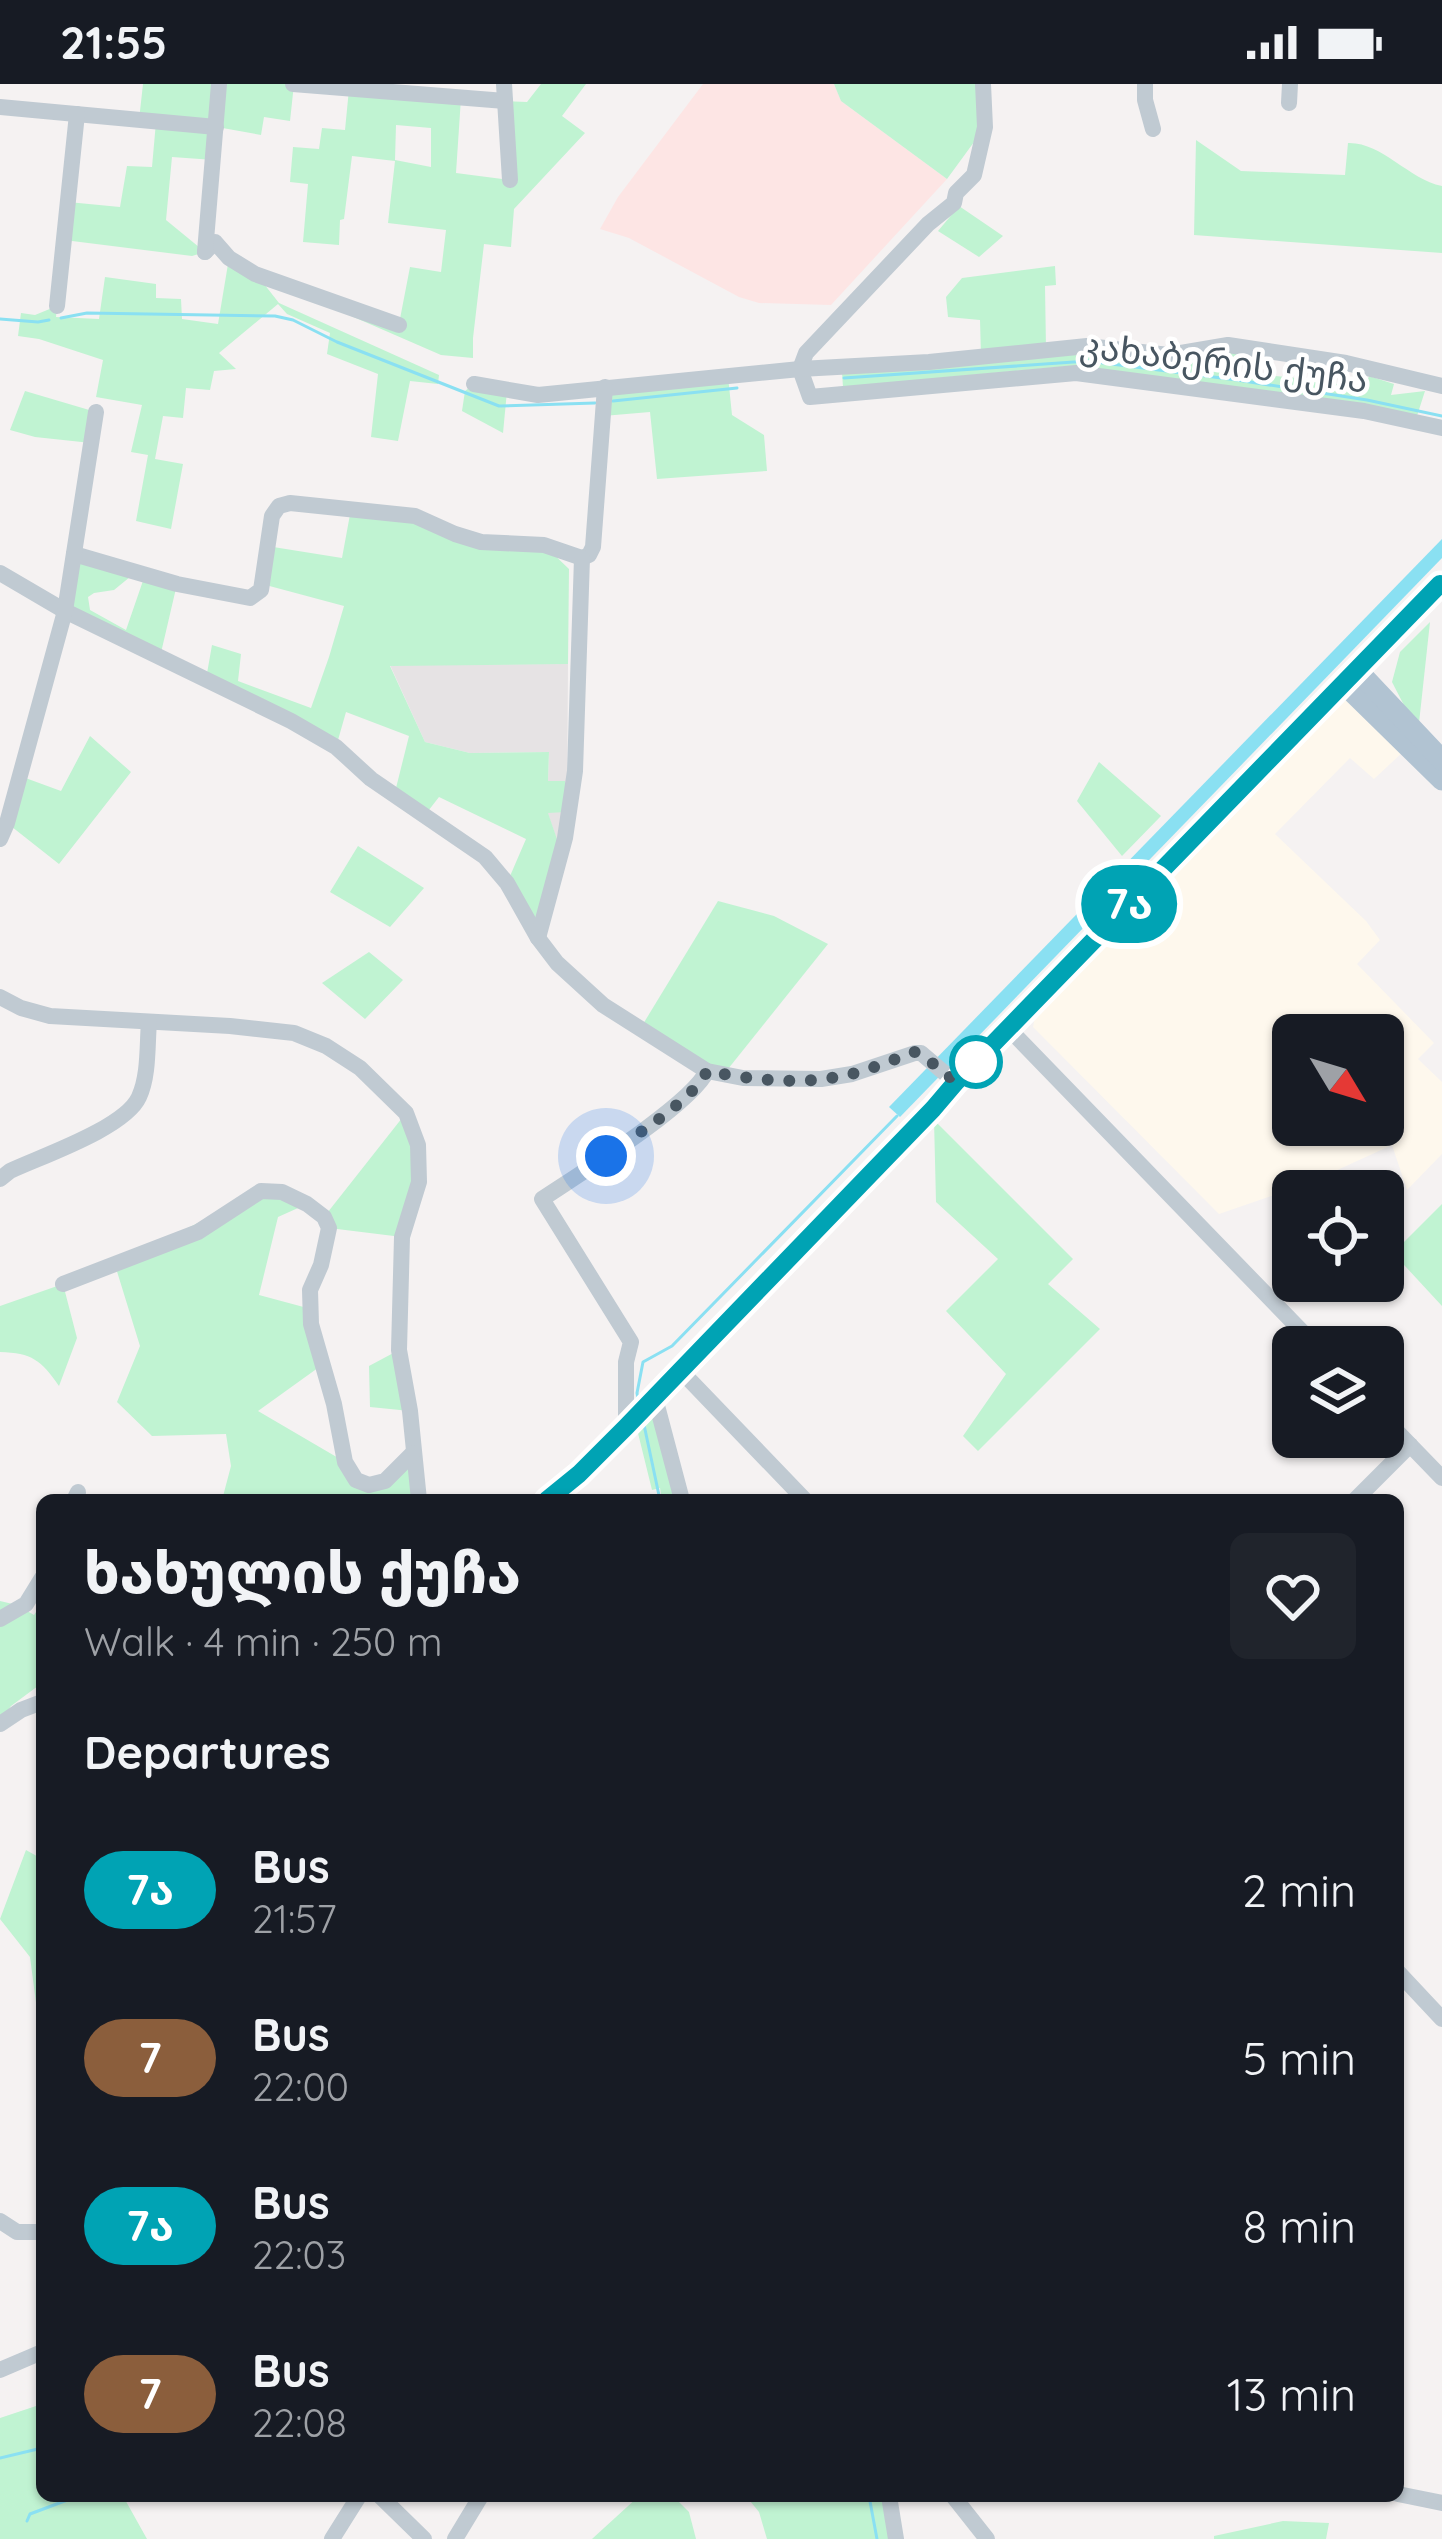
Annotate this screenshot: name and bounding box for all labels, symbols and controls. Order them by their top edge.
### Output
text: 21:55 [60,14,167,70]
street label: კახაბერის ქუჩა [1078,322,1371,401]
line badge: 7ა [1075,865,1183,943]
text: 7ა [1105,877,1153,930]
north arrow [1272,1014,1404,1146]
map controls [1272,1014,1404,1458]
unlabelled marker [951,1037,1001,1087]
your location [576,1126,636,1186]
button: locate [1272,1170,1404,1302]
button: layers [1272,1326,1404,1458]
button: heart [1230,1533,1356,1659]
text: ხახულის ქუჩა [84,1536,521,1607]
text: Walk · 4 min · 250 m [84,1617,443,1666]
text: Departures [84,1724,331,1780]
text: Bus [252,1838,330,1894]
text: 2 min [1242,1862,1356,1918]
text: 7ა [126,1863,174,1916]
text: 21:57 [252,1894,337,1943]
text: Bus [252,2006,330,2062]
text: 5 min [1243,2030,1356,2086]
text: 7 [138,2031,162,2084]
text: 22:00 [252,2062,349,2111]
text: Bus [252,2174,330,2230]
text: 8 min [1243,2198,1356,2254]
text: 7ა [126,2199,174,2252]
text: 22:03 [252,2230,346,2279]
text: Bus [252,2342,330,2398]
text: 13 min [1227,2366,1356,2422]
text: 7 [138,2367,162,2420]
text: 22:08 [252,2398,347,2447]

